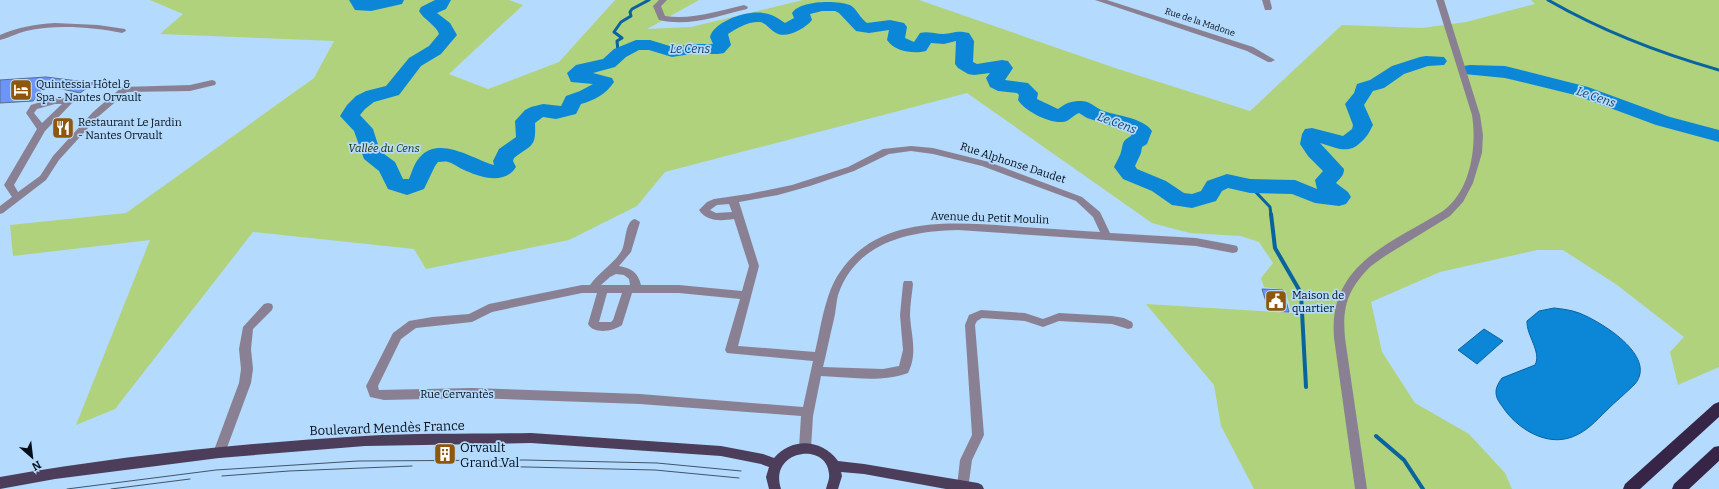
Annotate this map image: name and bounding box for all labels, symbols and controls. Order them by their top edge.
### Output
street label: Rue de la Madone [1164,6,1236,38]
water label: Le Cens [670,42,711,56]
hotel icon: Quintessia Hôtel & Spa - Nantes Orvault [8,77,34,103]
place label: Quintessia Hôtel & Spa - Nantes Orvault [36,78,142,104]
water label: Le Cens [1575,84,1618,110]
water label: Le Cens [1096,109,1139,137]
restaurant icon: Restaurant Le Jardin - Nantes Orvault [50,115,76,141]
place label: Restaurant Le Jardin - Nantes Orvault [78,116,182,142]
street label: Rue Alphonse Daudet [959,140,1067,186]
park label: Vallée du Cens [348,142,420,155]
street label: Avenue du Petit Moulin [931,209,1049,227]
public building icon: Maison de quartier [1263,288,1289,314]
place label: Maison de quartier [1292,289,1344,315]
street label: Rue Cervantès [420,388,494,401]
street label: Boulevard Mendès France [309,418,465,438]
north arrow [12,437,52,477]
place label: Orvault Grand Val [460,440,520,470]
building icon: Orvault Grand Val [432,441,458,467]
text: N [29,458,43,473]

